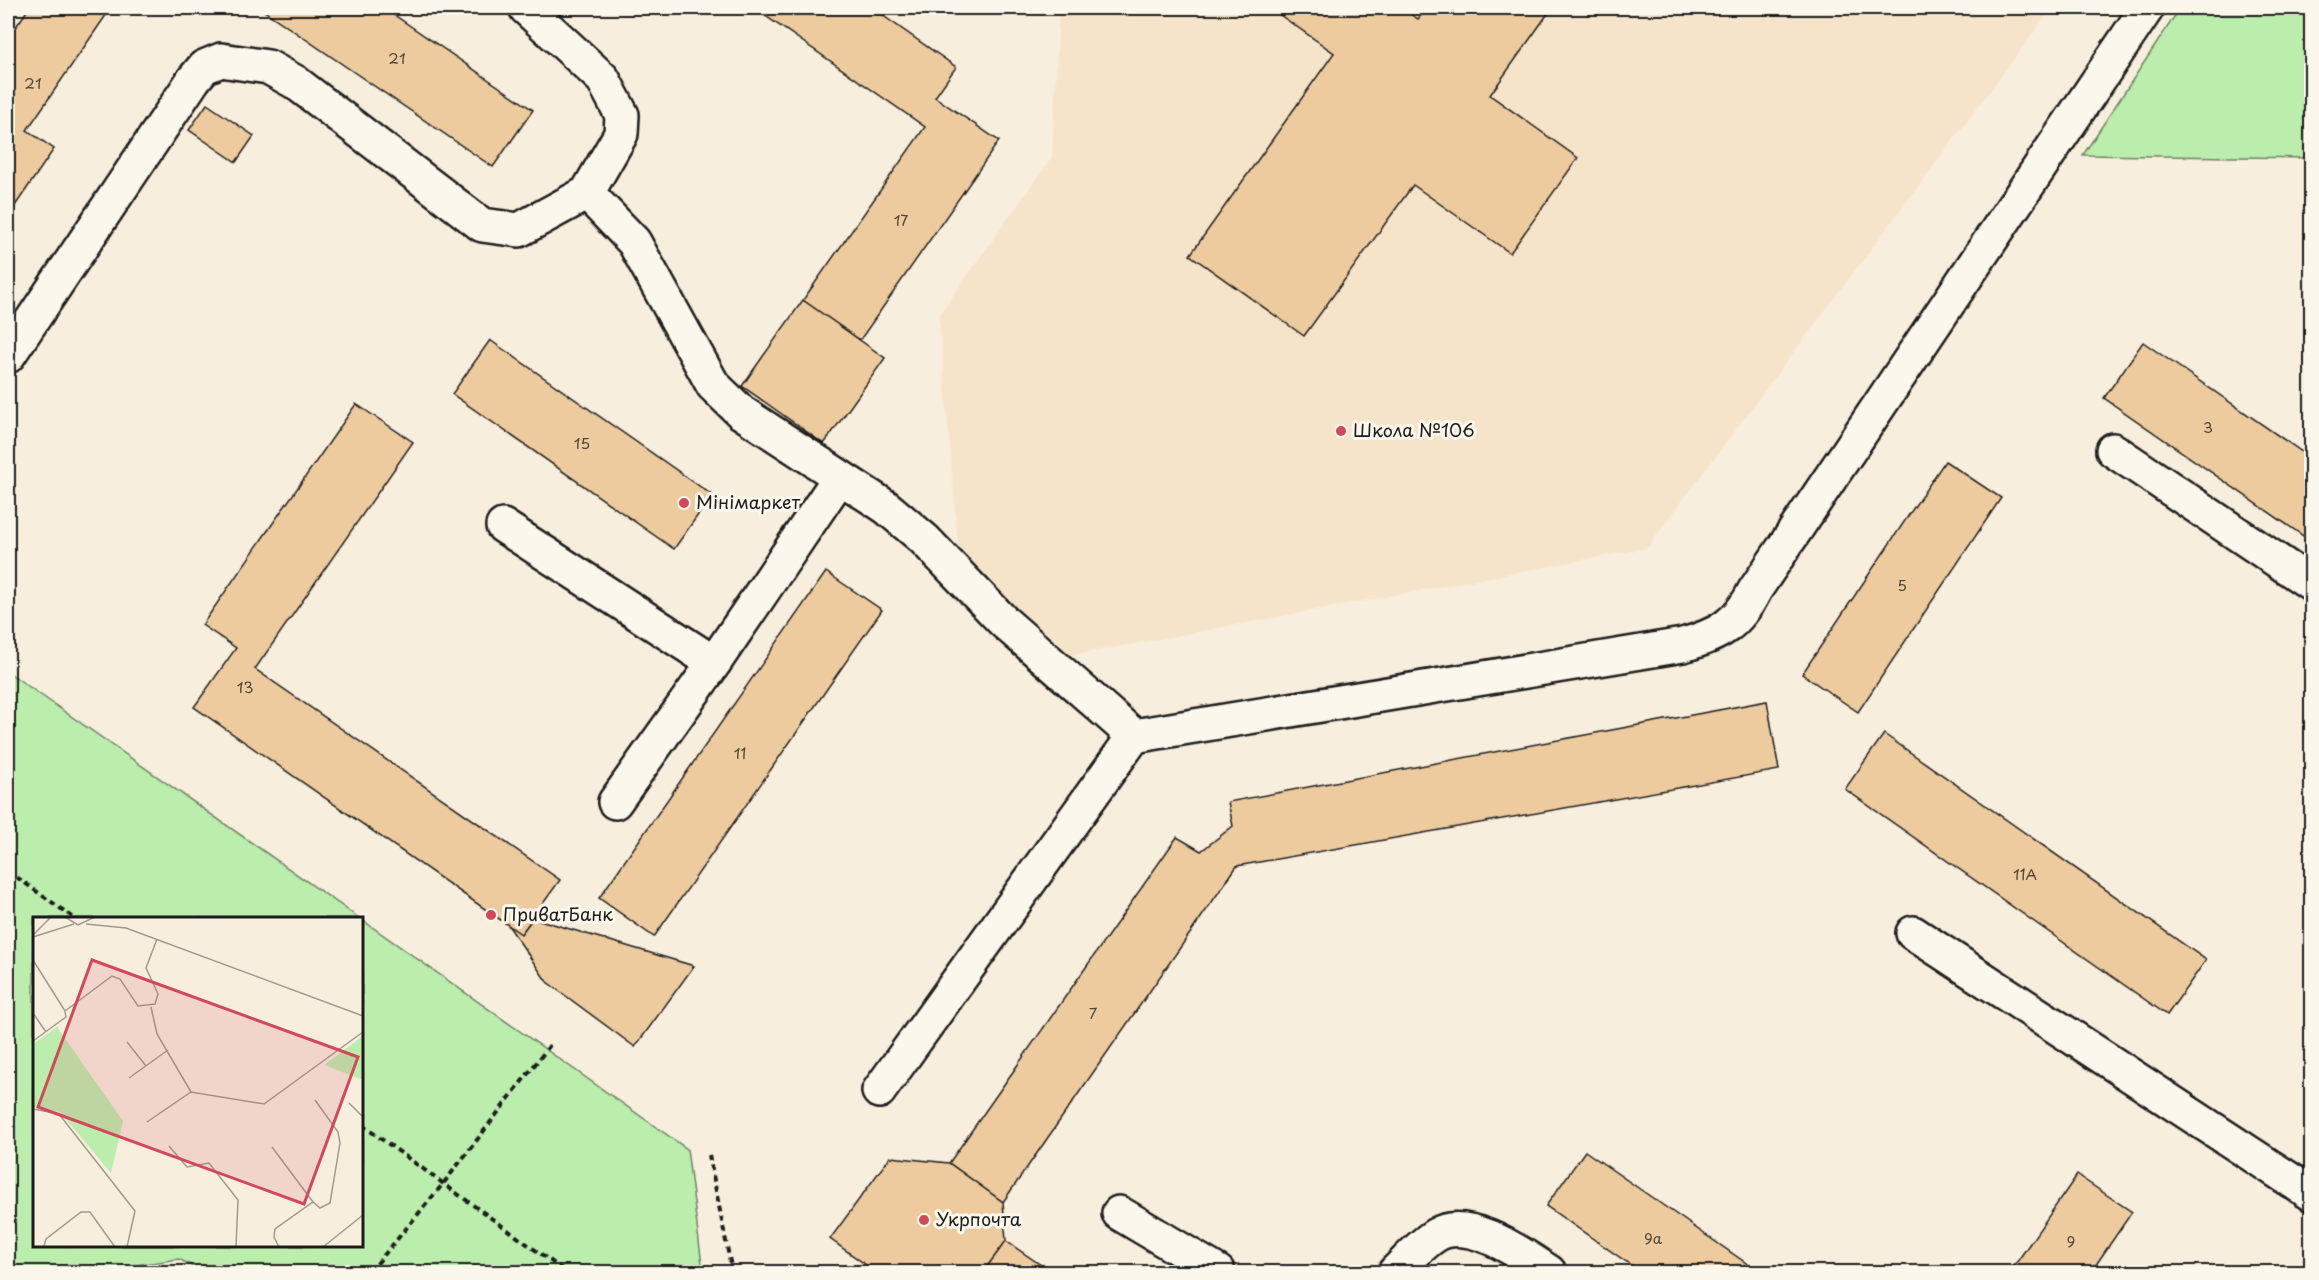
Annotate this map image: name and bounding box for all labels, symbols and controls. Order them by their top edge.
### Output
house number: 21 [388,46,406,69]
house number: 21 [24,71,42,94]
house number: 17 [894,208,908,231]
house number: 3 [2203,415,2213,438]
place label: Школа №106 [1353,416,1475,443]
marker: Школа №106 [1334,424,1348,438]
house number: 15 [574,431,590,454]
place label: Мiнiмаркет [696,488,800,515]
marker: Мiнiмаркет [677,496,691,510]
house number: 5 [1897,573,1907,596]
house number: 13 [237,675,253,698]
house number: 11 [734,741,746,764]
house number: 11А [2013,862,2037,885]
place label: ПриватБанк [503,900,613,927]
marker: ПриватБанк [484,908,498,922]
inset map [33,917,363,1247]
house number: 7 [1089,1001,1098,1024]
place label: Укрпочта [936,1205,1022,1232]
marker: Укрпочта [917,1213,931,1227]
house number: 9а [1644,1226,1663,1249]
house number: 9 [2067,1229,2075,1252]

